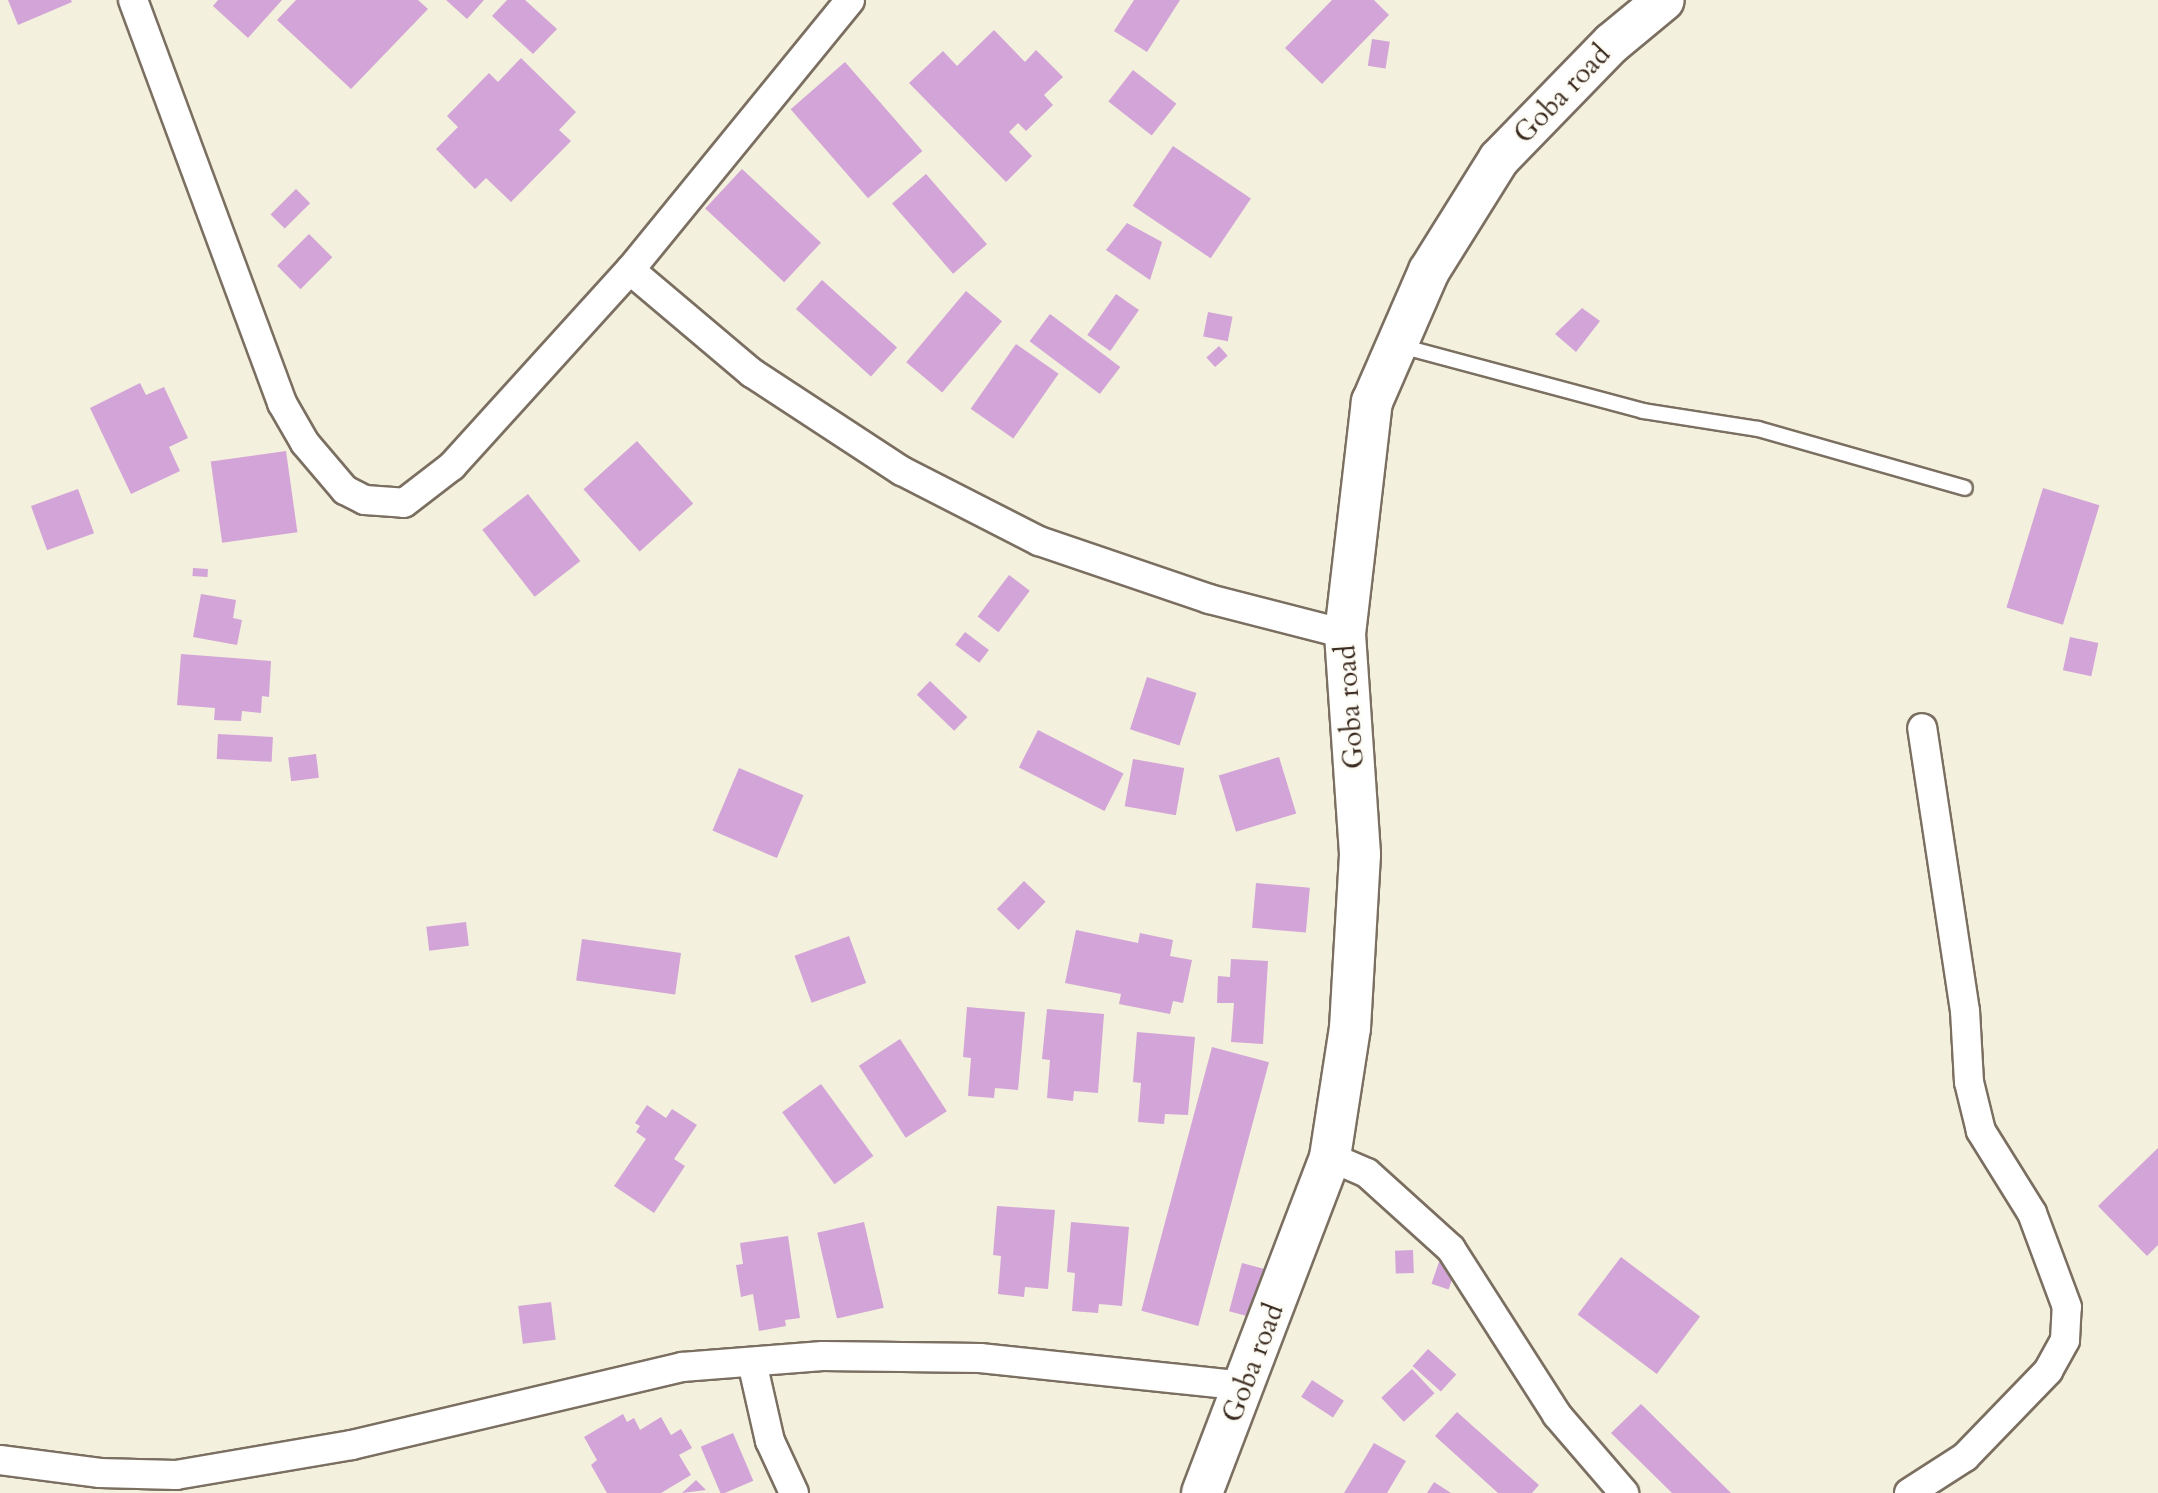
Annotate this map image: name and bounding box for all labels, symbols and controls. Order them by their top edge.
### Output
street label: Goba road [1507,38,1617,150]
street label: Goba road [1329,644,1371,770]
street label: Goba road [1215,1299,1291,1427]

